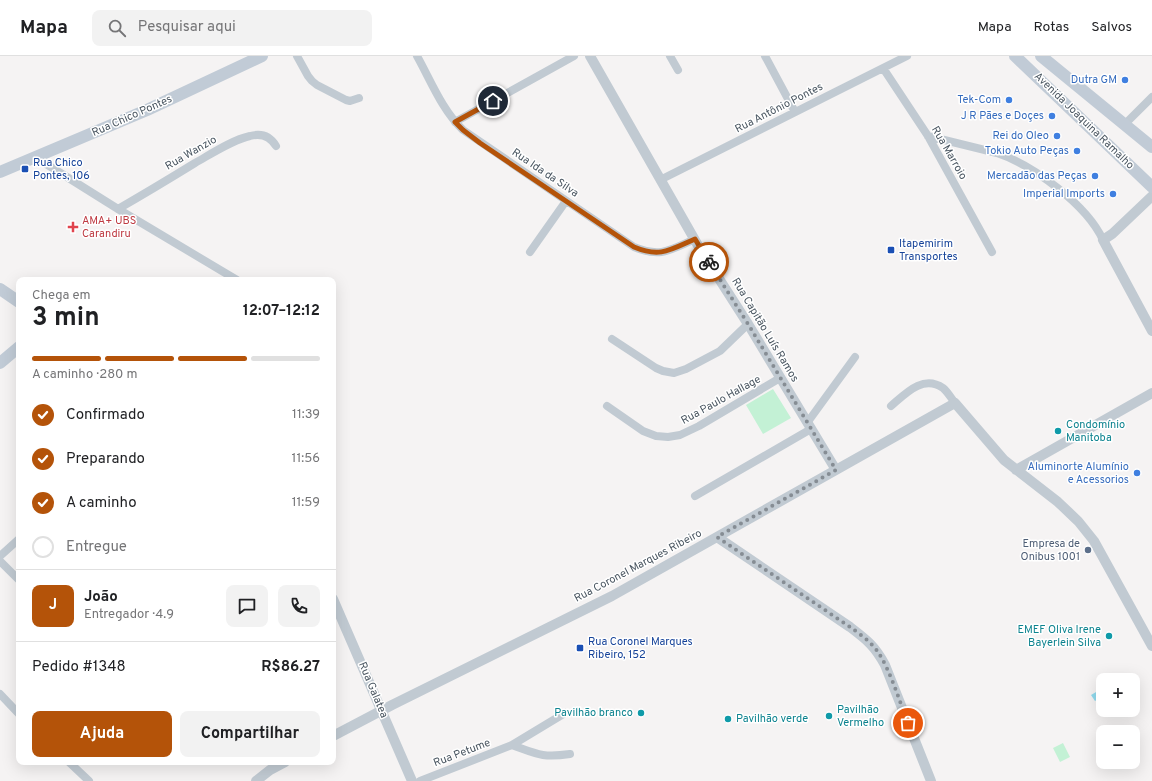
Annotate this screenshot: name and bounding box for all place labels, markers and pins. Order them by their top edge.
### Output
place label: Dutra GM [1071,73,1117,87]
marker: Dutra GM [1120,75,1130,85]
pin [476,84,510,118]
place label: Tek-Com [957,93,1001,107]
marker: Tek-Com [1004,95,1014,105]
place label: J R Pães e Doçes [961,109,1044,123]
marker: J R Pães e Doçes [1047,111,1057,121]
place label: Rei do Oleo [993,129,1049,143]
marker: Rei do Oleo [1052,131,1062,141]
place label: Tokio Auto Peças [985,144,1069,158]
marker: Tokio Auto Peças [1072,146,1082,156]
place label: Rua Chico Pontes, 106 [33,156,90,183]
marker: Rua Chico Pontes, 106 [20,164,30,174]
place label: Mercadão das Peças [987,169,1087,183]
marker: Mercadão das Peças [1090,171,1100,181]
place label: Imperial Imports [1023,187,1105,201]
marker: Imperial Imports [1108,189,1118,199]
place label: AMA+ UBS Carandiru [82,214,136,241]
marker: AMA+ UBS Carandiru [67,221,79,233]
place label: Itapemirim Transportes [899,237,958,264]
marker: Itapemirim Transportes [886,245,896,255]
place label: Condomínio Manitoba [1066,418,1125,445]
marker: Condomínio Manitoba [1053,426,1063,436]
place label: Aluminorte Alumínio e Acessorios [1027,460,1129,487]
marker: Aluminorte Alumínio e Acessorios [1132,468,1142,478]
place label: Empresa de Onibus 1001 [1021,537,1080,564]
marker: Empresa de Onibus 1001 [1083,545,1093,555]
place label: EMEF Oliva Irene Bayerlein Silva [1017,623,1101,650]
marker: EMEF Oliva Irene Bayerlein Silva [1104,631,1114,641]
place label: Rua Coronel Marques Ribeiro, 152 [588,635,693,662]
marker: Rua Coronel Marques Ribeiro, 152 [575,643,585,653]
place label: Pavilhão Vermelho [837,703,884,730]
place label: Pavilhão branco [554,706,633,720]
pin [891,706,925,740]
marker: Pavilhão branco [636,708,646,718]
marker: Pavilhão Vermelho [824,711,834,721]
place label: Pavilhão verde [736,712,808,726]
marker: Pavilhão verde [723,714,733,724]

